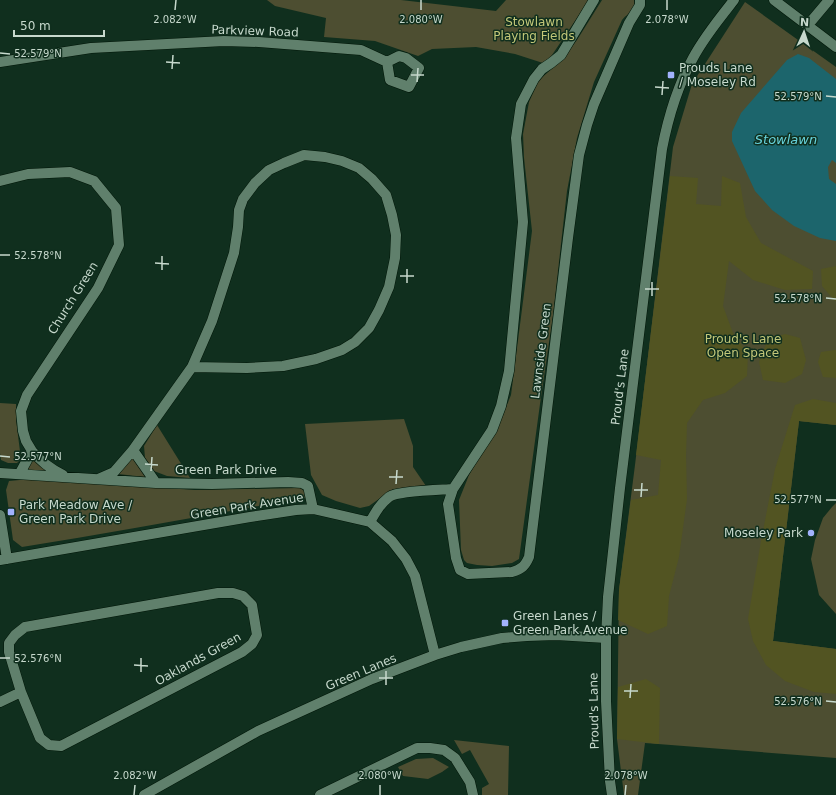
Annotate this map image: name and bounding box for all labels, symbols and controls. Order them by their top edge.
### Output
scale bar [14,12,104,38]
north arrow [784,12,824,52]
text: 2.082°W [153,14,197,25]
text: 2.080°W [399,14,443,25]
text: 2.078°W [645,14,689,25]
park label: Stowlawn Playing Fields [493,15,575,43]
text: N [800,16,809,29]
text: 50 m [20,19,51,33]
street label: Parkview Road [211,22,299,40]
text: 52.579°N [14,48,62,59]
place label: Prouds Lane / Moseley Rd [679,61,756,89]
marker: Prouds Lane / Moseley Rd [666,70,676,80]
text: 52.579°N [774,91,822,102]
water label: Stowlawn [755,132,817,147]
text: 52.578°N [14,250,62,261]
street label: Church Green [45,259,101,337]
text: 52.578°N [774,293,822,304]
street label: Lawnside Green [528,302,554,400]
park label: Proud's Lane Open Space [705,332,781,360]
street label: Proud's Lane [608,348,632,426]
text: 52.577°N [14,451,62,462]
street label: Green Park Drive [175,463,277,477]
street label: Green Park Avenue [189,490,305,522]
text: 52.577°N [774,494,822,505]
place label: Park Meadow Ave / Green Park Drive [19,498,133,526]
marker: Park Meadow Ave / Green Park Drive [6,507,16,517]
place label: Moseley Park [724,526,803,540]
marker: Moseley Park [806,528,816,538]
place label: Green Lanes / Green Park Avenue [513,609,628,637]
marker: Green Lanes / Green Park Avenue [500,618,510,628]
street label: Oaklands Green [153,630,243,688]
street label: Green Lanes [324,651,398,693]
text: 52.576°N [14,653,62,664]
street label: Proud's Lane [586,673,602,749]
text: 52.576°N [774,696,822,707]
text: 2.082°W [113,770,157,781]
text: 2.080°W [358,770,402,781]
text: 2.078°W [604,770,648,781]

